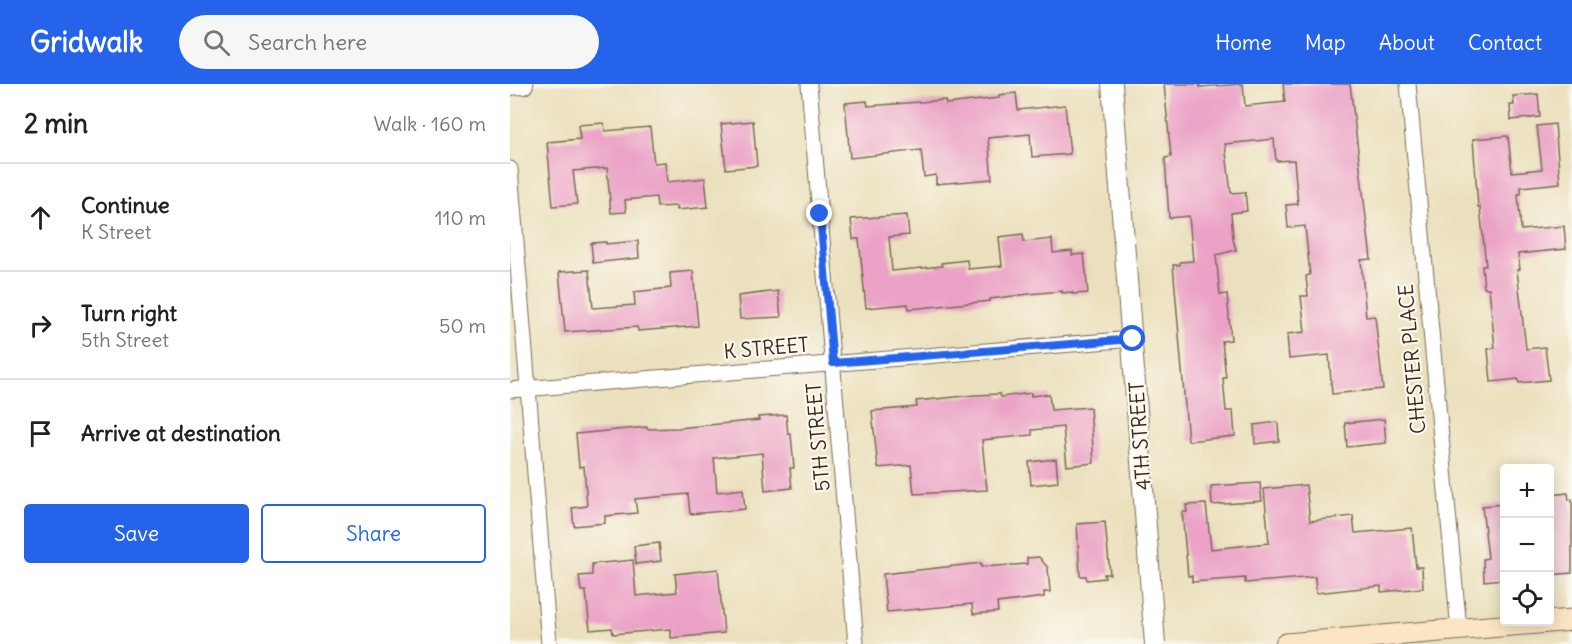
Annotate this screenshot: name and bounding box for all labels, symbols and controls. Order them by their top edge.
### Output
search box [179,15,599,69]
text: Gridwalk [30,24,143,60]
icon: search [200,26,233,59]
text: Search here [248,28,367,56]
text: Home [1215,29,1272,56]
text: Map [1305,29,1346,56]
text: About [1379,29,1435,56]
text: Contact [1468,29,1542,56]
text: 2 min [24,107,88,140]
text: Walk · 160 m [373,111,486,136]
text: Continue [81,191,170,219]
route end [806,200,832,226]
icon: ahead [24,201,57,234]
text: 110 m [435,205,486,230]
text: K Street [81,219,152,244]
street label: CHESTER PLACE [1393,283,1431,435]
text: Turn right [81,299,177,327]
icon: right [24,309,57,342]
text: 50 m [439,313,486,338]
route start [1119,325,1145,351]
text: 5th Street [81,327,169,352]
street label: K STREET [722,331,810,364]
street label: 4TH STREET [1123,381,1156,491]
street label: 5TH STREET [800,382,835,493]
icon: arrive [24,417,57,450]
text: Arrive at destination [81,419,281,447]
map controls [1500,464,1554,626]
button: + [1500,464,1554,518]
button: Save [24,504,249,563]
button: Share [261,504,486,563]
button: − [1500,518,1554,572]
button: locate [1500,572,1554,626]

